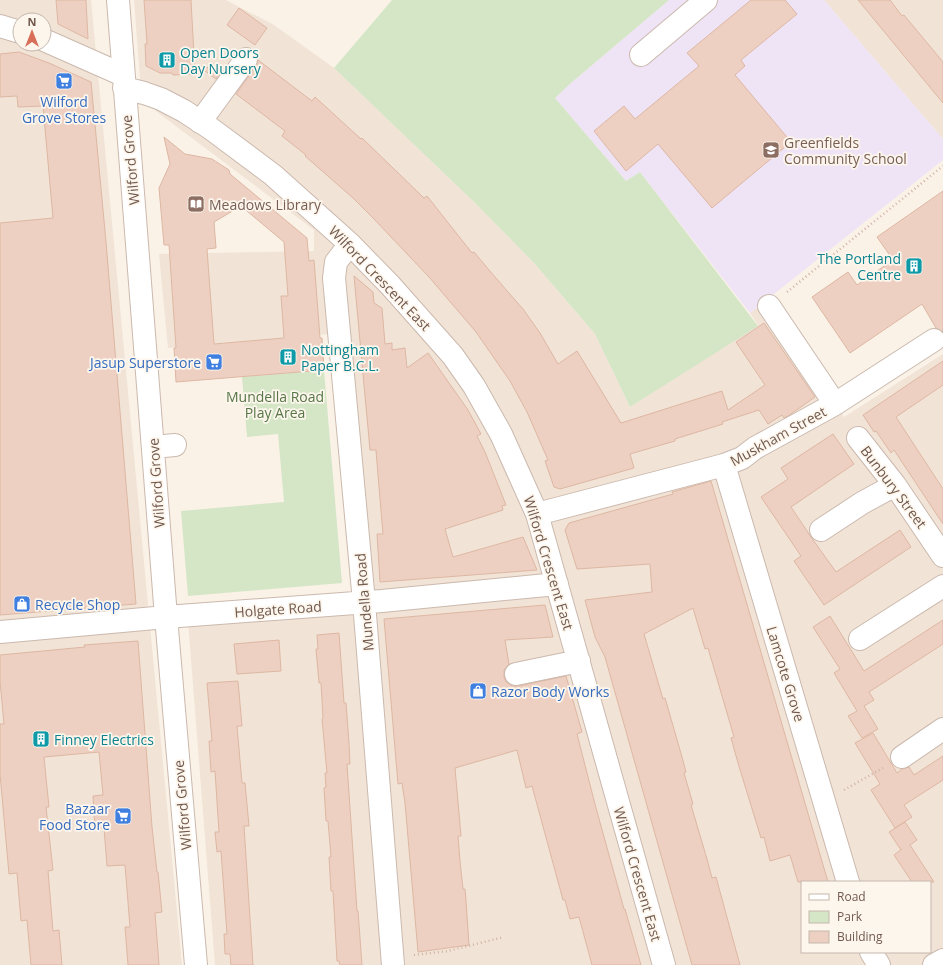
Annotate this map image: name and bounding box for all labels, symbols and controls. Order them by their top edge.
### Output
north arrow [12,12,52,52]
text: N [28,14,36,29]
place label: Open Doors Day Nursery [180,43,262,78]
building icon: Open Doors Day Nursery [157,50,177,70]
supermarket icon: Wilford Grove Stores [54,71,74,91]
place label: Wilford Grove Stores [22,92,106,127]
street label: Wilford Grove [117,114,143,206]
place label: Greenfields Community School [784,133,907,168]
school or university icon: Greenfields Community School [761,140,781,160]
library icon: Meadows Library [186,194,206,214]
place label: Meadows Library [209,195,322,214]
street label: Wilford Crescent East [325,221,435,335]
place label: The Portland Centre [817,249,901,284]
building icon: The Portland Centre [904,256,924,276]
place label: Nottingham Paper B.C.L. [301,340,379,375]
building icon: Nottingham Paper B.C.L. [278,347,298,367]
supermarket icon: Jasup Superstore [204,352,224,372]
place label: Jasup Superstore [88,353,201,372]
park label: Mundella Road Play Area [226,387,324,422]
street label: Muskham Street [726,402,830,470]
street label: Wilford Grove [143,437,169,529]
street label: Bunbury Street [857,442,931,532]
street label: Wilford Crescent East [520,494,578,632]
street label: Mundella Road [350,552,378,652]
shop icon: Recycle Shop [12,594,32,614]
place label: Recycle Shop [35,595,120,614]
street label: Holgate Road [234,596,322,622]
street label: Lamcote Grove [762,624,810,724]
shop icon: Razor Body Works [468,681,488,701]
place label: Razor Body Works [491,682,610,701]
building icon: Finney Electrics [31,729,51,749]
place label: Finney Electrics [54,730,154,749]
street label: Wilford Grove [169,759,195,851]
place label: Bazaar Food Store [39,799,110,834]
street label: Wilford Crescent East [610,805,666,943]
supermarket icon: Bazaar Food Store [113,806,133,826]
legend [801,881,931,953]
text: Road [837,888,866,905]
text: Park [837,908,863,925]
text: Building [837,928,883,945]

